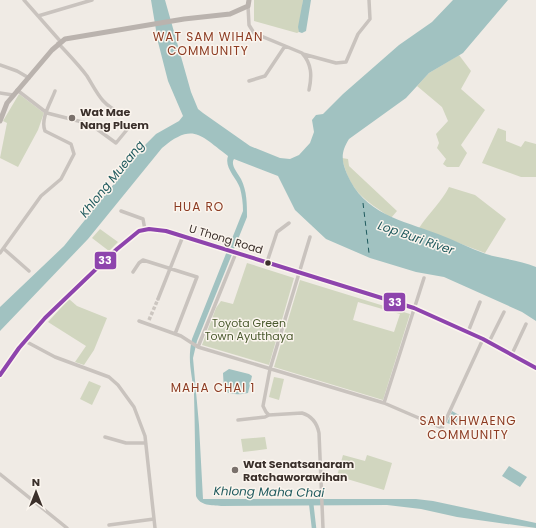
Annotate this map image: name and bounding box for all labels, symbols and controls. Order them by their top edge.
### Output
district label: WAT SAM WIHAN COMMUNITY [153,28,263,59]
place label: Wat Mae Nang Pluem [80,104,149,133]
marker: Wat Mae Nang Pluem [67,113,77,123]
water label: Khlong Mueang [75,137,148,221]
district label: HUA RO [174,198,224,215]
water label: Lop Buri River [376,217,457,259]
street label: U Thong Road [187,220,265,258]
line badge: 33 [94,251,117,270]
text: 33 [98,252,112,268]
unlabelled marker [263,258,273,268]
line badge: 33 [383,292,406,312]
text: 33 [388,294,402,310]
park label: Toyota Green Town Ayutthaya [205,315,293,344]
district label: MAHA CHAI 1 [171,379,255,396]
district label: SAN KHWAENG COMMUNITY [420,412,517,443]
place label: Wat Senatsanaram Ratchaworawihan [243,456,354,485]
marker: Wat Senatsanaram Ratchaworawihan [230,465,240,475]
north arrow [16,472,56,512]
text: N [32,474,40,490]
water label: Khlong Maha Chai [214,482,326,501]

